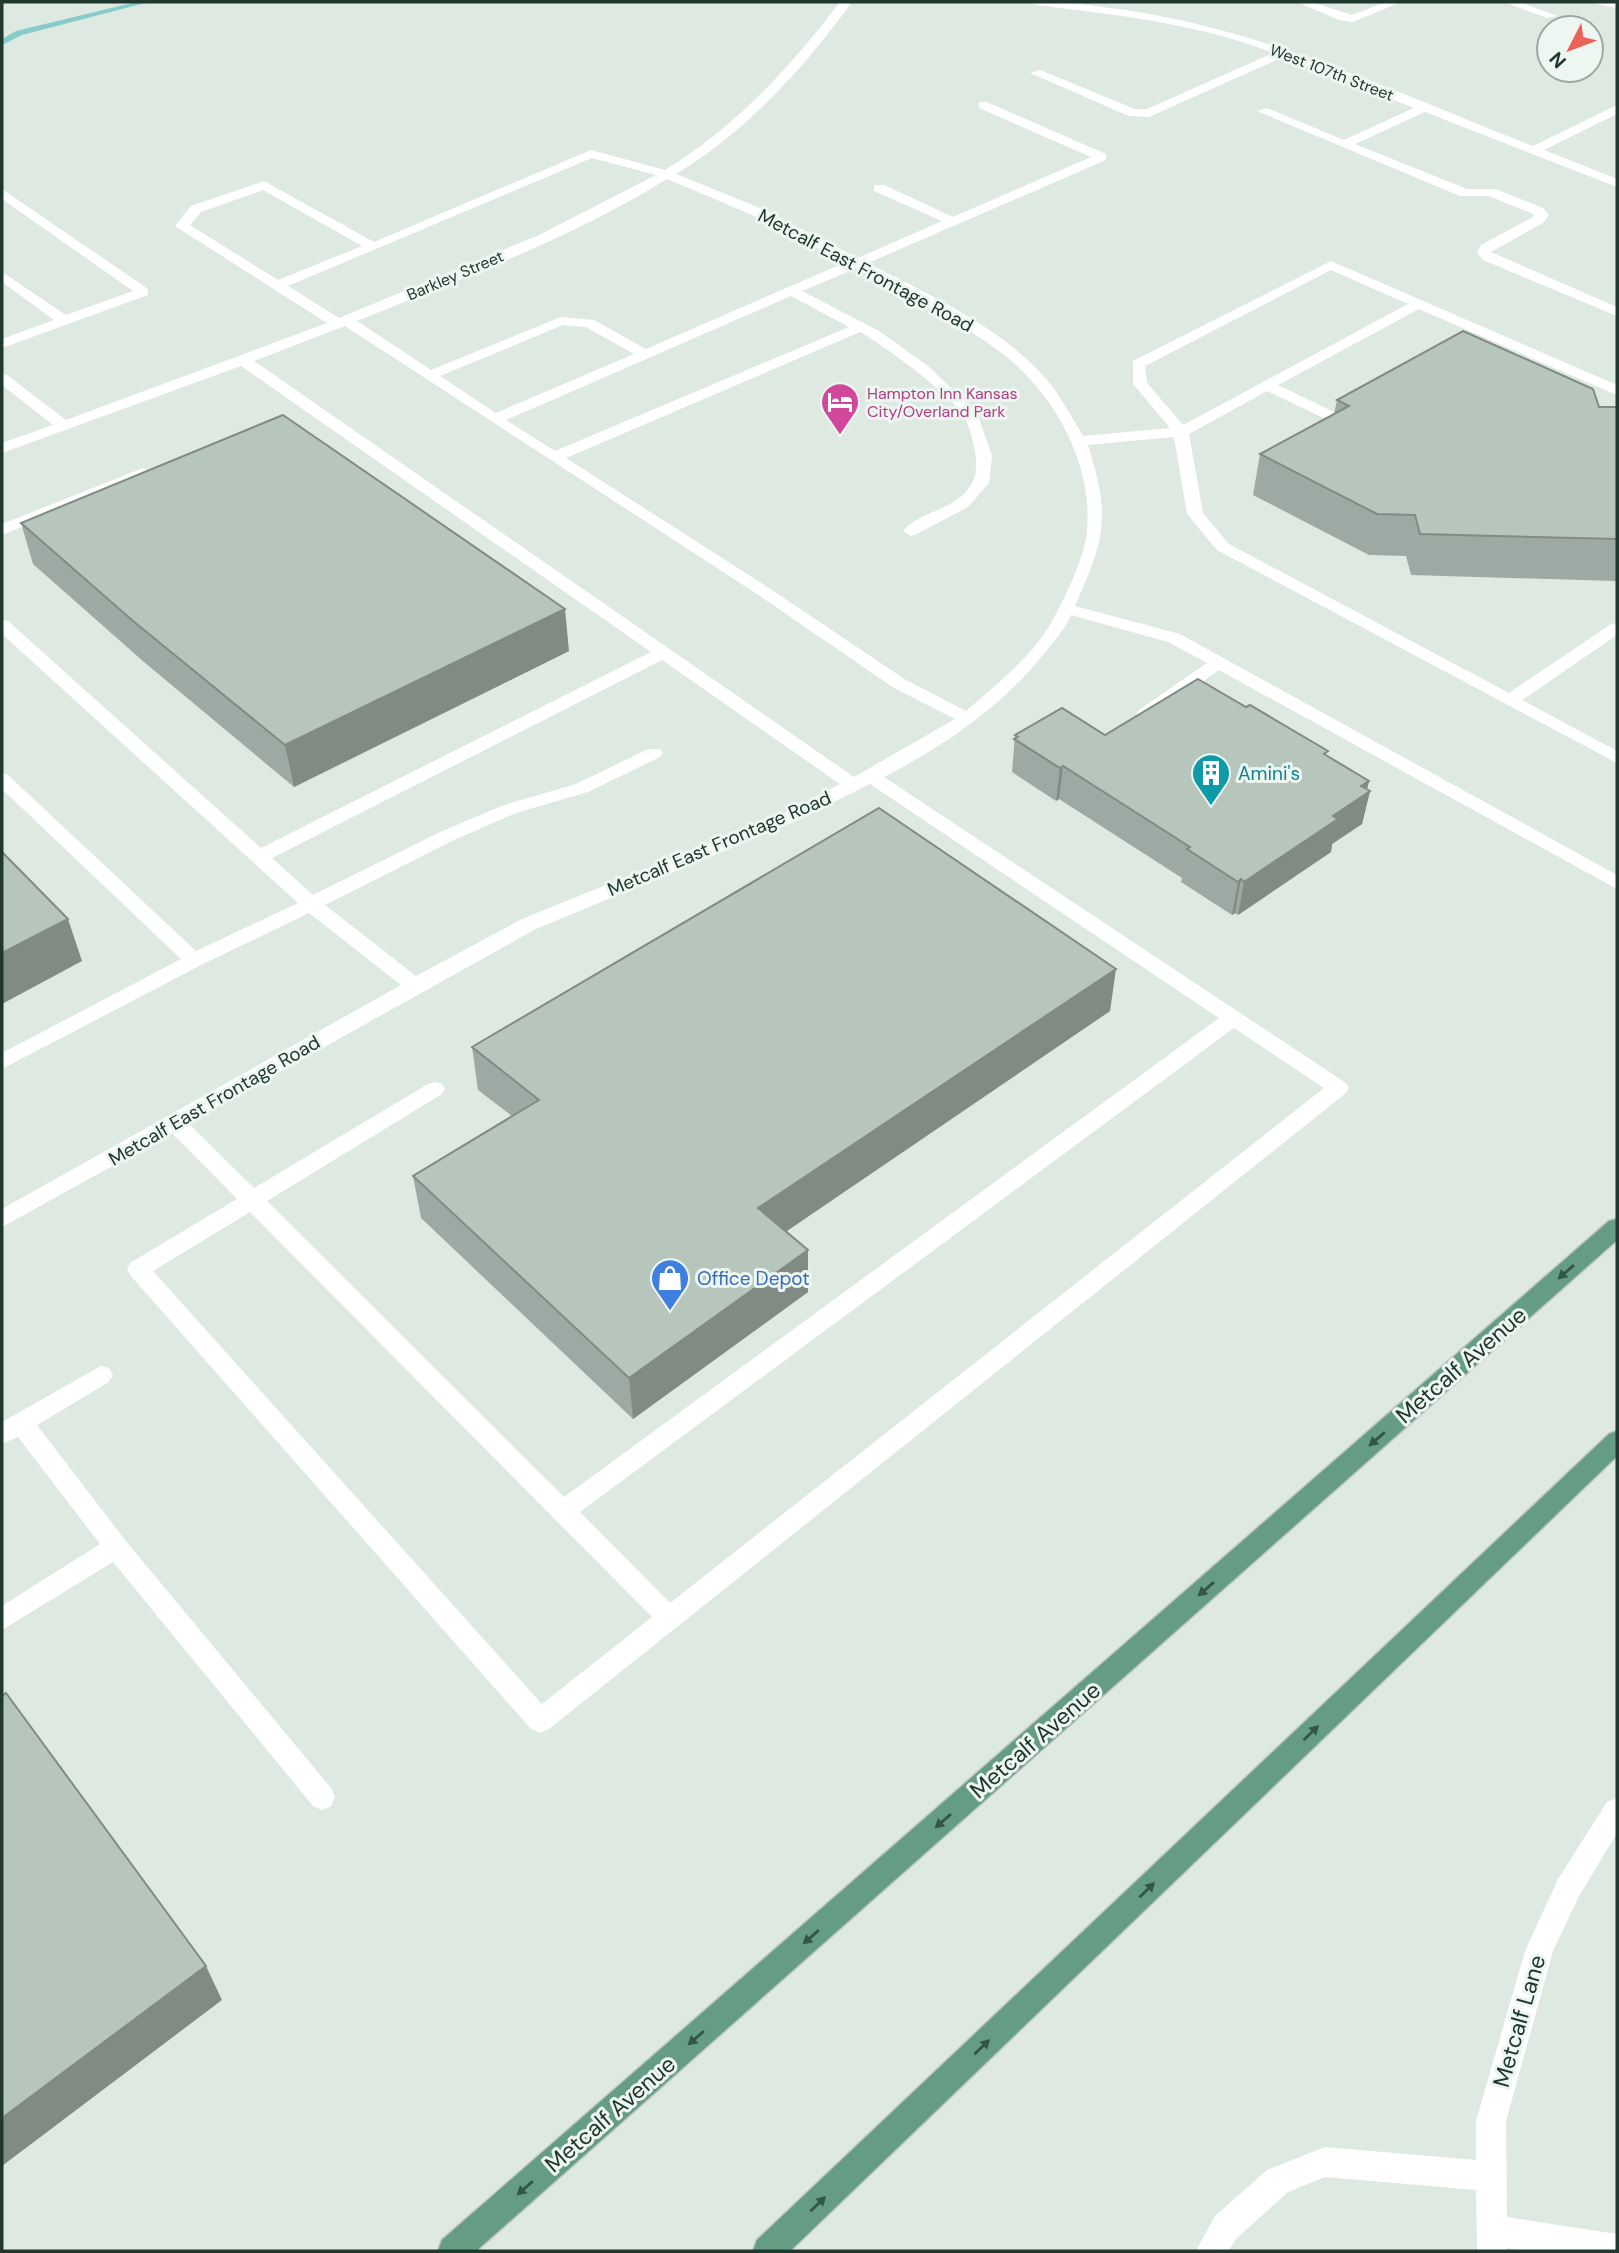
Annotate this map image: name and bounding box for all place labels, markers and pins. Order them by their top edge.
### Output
hotel icon: Hampton Inn Kansas City/Overland Park [819,381,861,436]
place label: Hampton Inn Kansas City/Overland Park [867,383,1018,422]
building icon: Amini's [1190,752,1232,807]
place label: Amini's [1238,761,1300,786]
shop icon: Office Depot [649,1257,691,1312]
place label: Office Depot [697,1266,810,1291]

